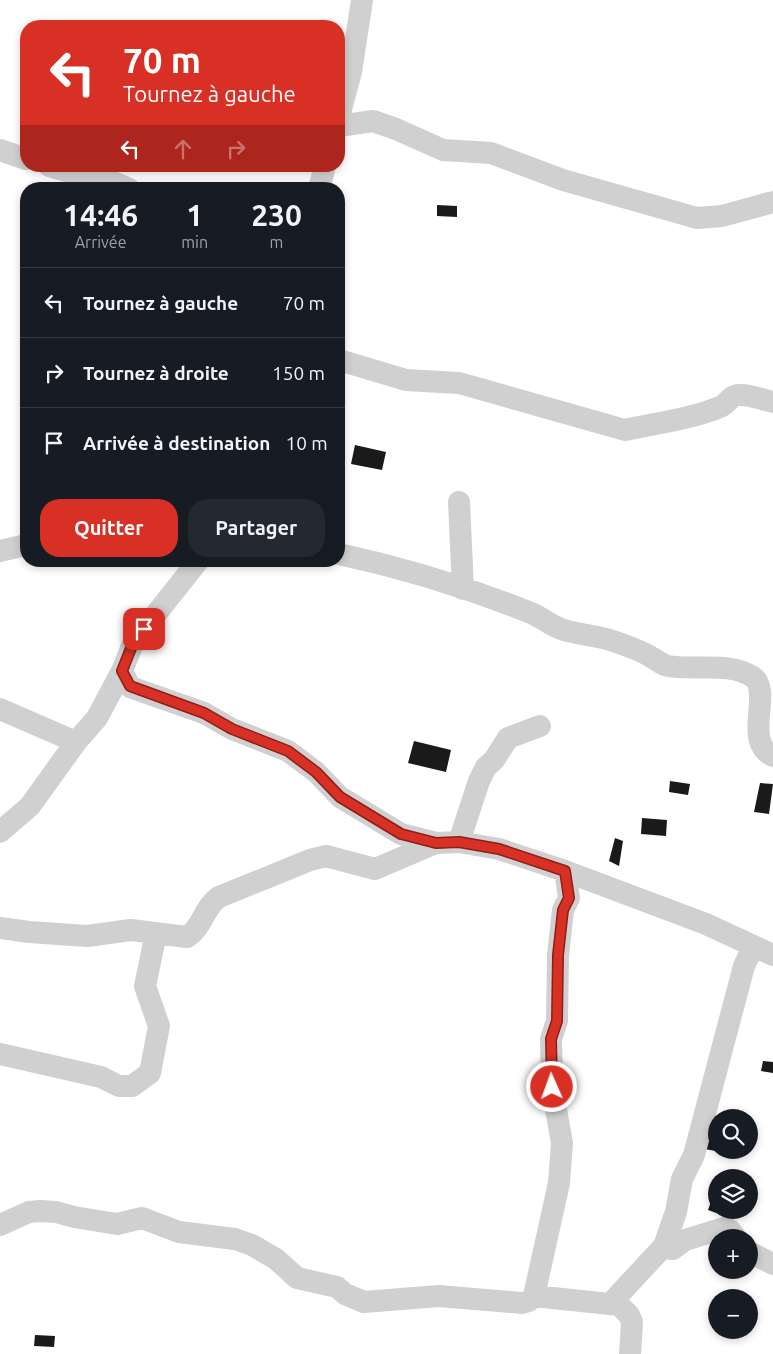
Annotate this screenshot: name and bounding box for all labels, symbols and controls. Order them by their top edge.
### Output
icon: left [40,40,105,105]
text: 70 m [123,40,201,80]
text: Tournez à gauche [123,81,296,106]
icon: left [116,135,144,163]
icon: ahead [169,135,197,163]
icon: right [222,135,250,163]
text: 14:46 [63,198,138,232]
text: 1 [186,198,203,232]
text: 230 [251,198,302,232]
text: Arrivée [75,233,127,251]
text: min [181,233,208,251]
text: m [270,233,283,251]
icon: left [40,289,68,317]
text: Tournez à gauche [83,292,238,314]
text: 70 m [283,292,325,314]
icon: right [40,359,68,387]
text: Tournez à droite [83,362,229,384]
text: 150 m [272,362,325,384]
icon: arrive [40,429,68,457]
text: Arrivée à destination [83,432,270,454]
text: 10 m [285,432,328,454]
button: Quitter [40,499,178,557]
button: Partager [188,499,325,557]
pin [123,608,165,650]
icon: arrive [130,615,158,643]
position arrow [525,1060,577,1112]
map controls [708,1109,758,1339]
button: search [708,1109,758,1159]
button: layers [708,1169,758,1219]
button: + [708,1229,758,1279]
button: − [708,1289,758,1339]

